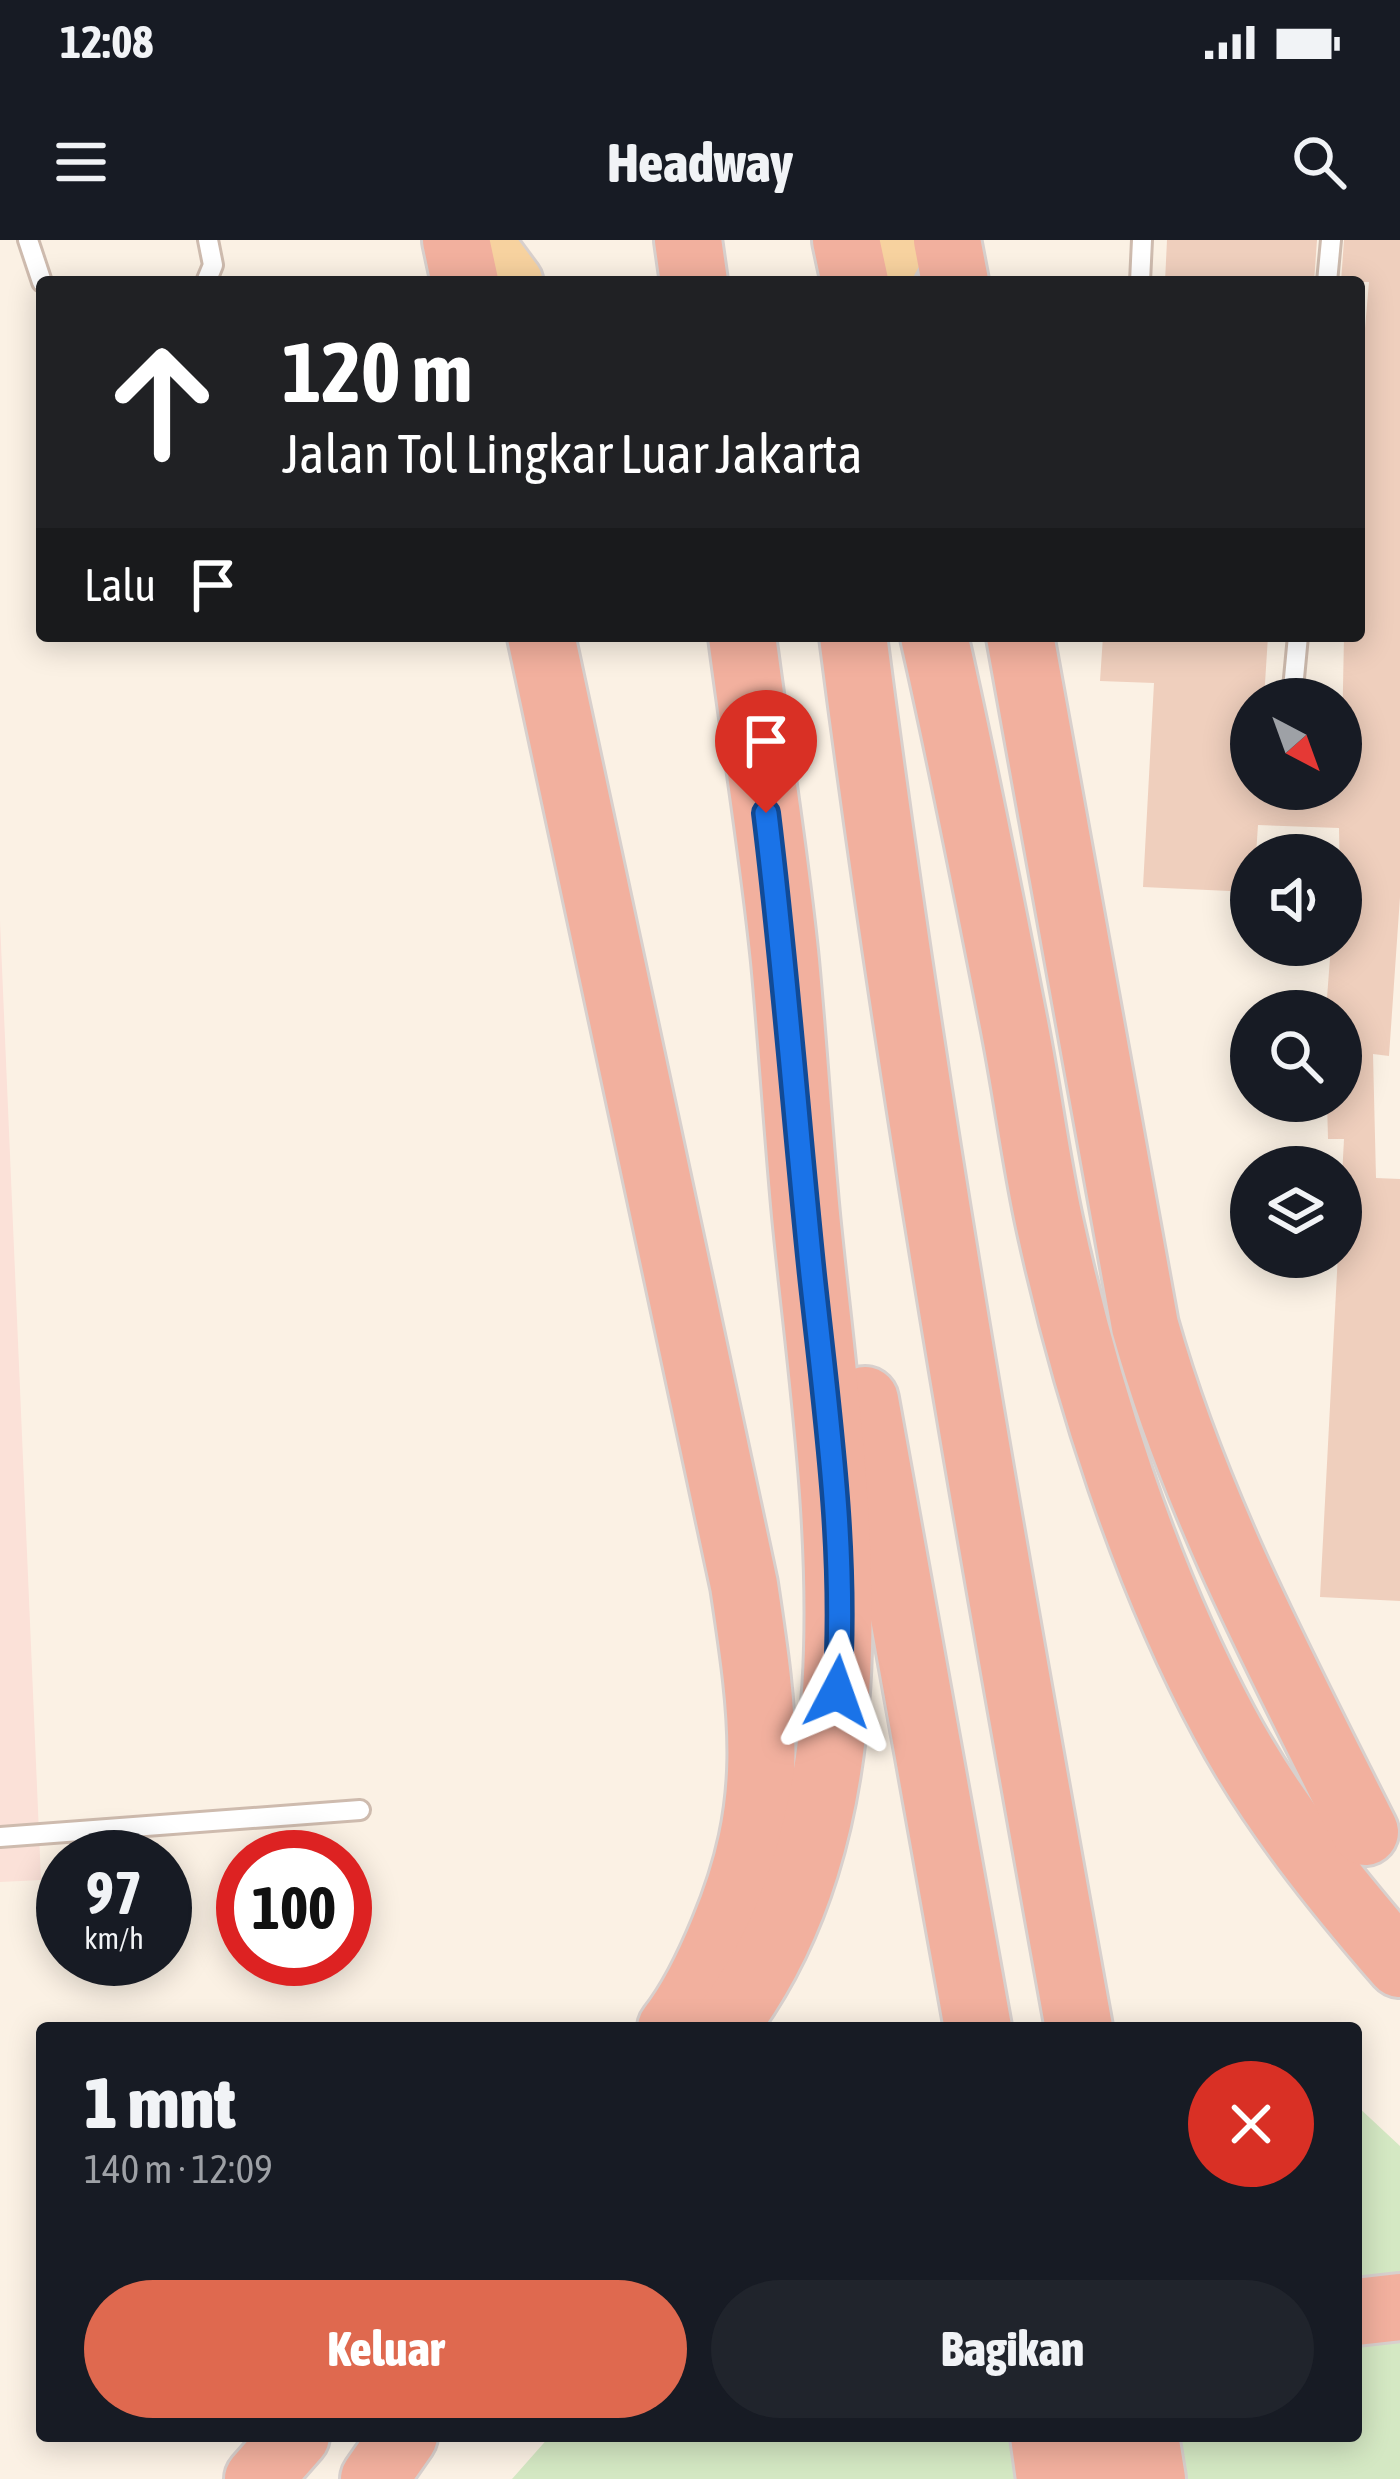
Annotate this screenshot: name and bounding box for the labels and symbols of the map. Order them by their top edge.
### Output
north arrow [1230,678,1362,810]
pin [715,690,817,813]
position arrow [774,1629,900,1755]
speed limit sign: 100 [216,1830,372,1986]

